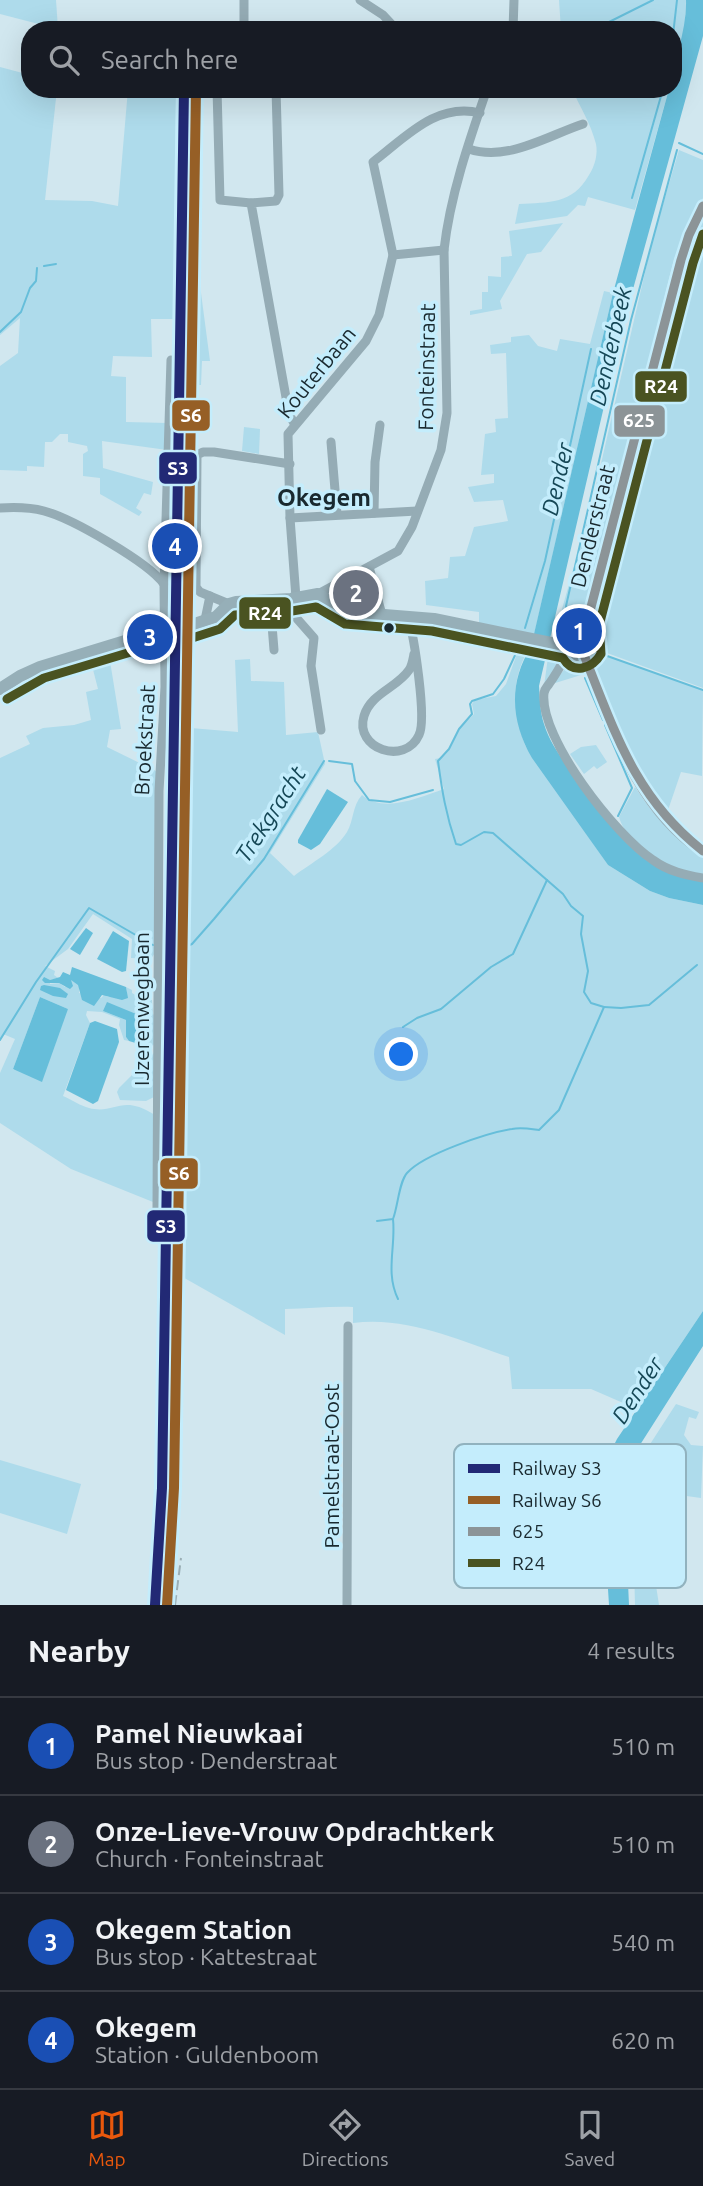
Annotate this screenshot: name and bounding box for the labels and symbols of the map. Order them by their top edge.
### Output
water label: Denderbeek [584,284,636,408]
street label: Fonteinstraat [413,303,439,431]
street label: Kouterbaan [272,322,360,422]
line badge: R24 [634,370,688,403]
text: R24 [644,375,678,397]
line badge: S6 [171,399,211,432]
text: S6 [180,404,202,426]
line badge: 625 [613,404,666,438]
text: 625 [623,409,655,431]
water label: Dender [537,439,578,518]
line badge: S3 [158,451,198,485]
text: S3 [167,457,189,479]
street label: Denderstraat [565,462,619,590]
district label: Okegem [277,484,371,511]
pin: 4 [152,520,198,572]
pin: 2 [333,567,379,619]
line badge: R24 [238,596,292,630]
text: R24 [248,602,282,624]
pin: 1 [556,605,602,657]
pin: 3 [127,611,173,663]
unlabelled marker [382,621,396,635]
street label: Broekstraat [129,684,159,796]
water label: Trekgracht [230,761,311,867]
street label: IJzerenwegbaan [129,932,153,1086]
your location [384,1037,418,1071]
line badge: S6 [159,1157,199,1190]
text: S6 [168,1162,190,1184]
line badge: S3 [146,1209,186,1243]
text: S3 [155,1215,177,1237]
water label: Dender [606,1351,668,1428]
street label: Pamelstraat-Oost [319,1383,343,1549]
legend [454,1444,686,1588]
text: Railway S3 [512,1457,602,1479]
text: Railway S6 [512,1489,602,1511]
text: 625 [512,1520,544,1542]
text: R24 [512,1552,545,1574]

